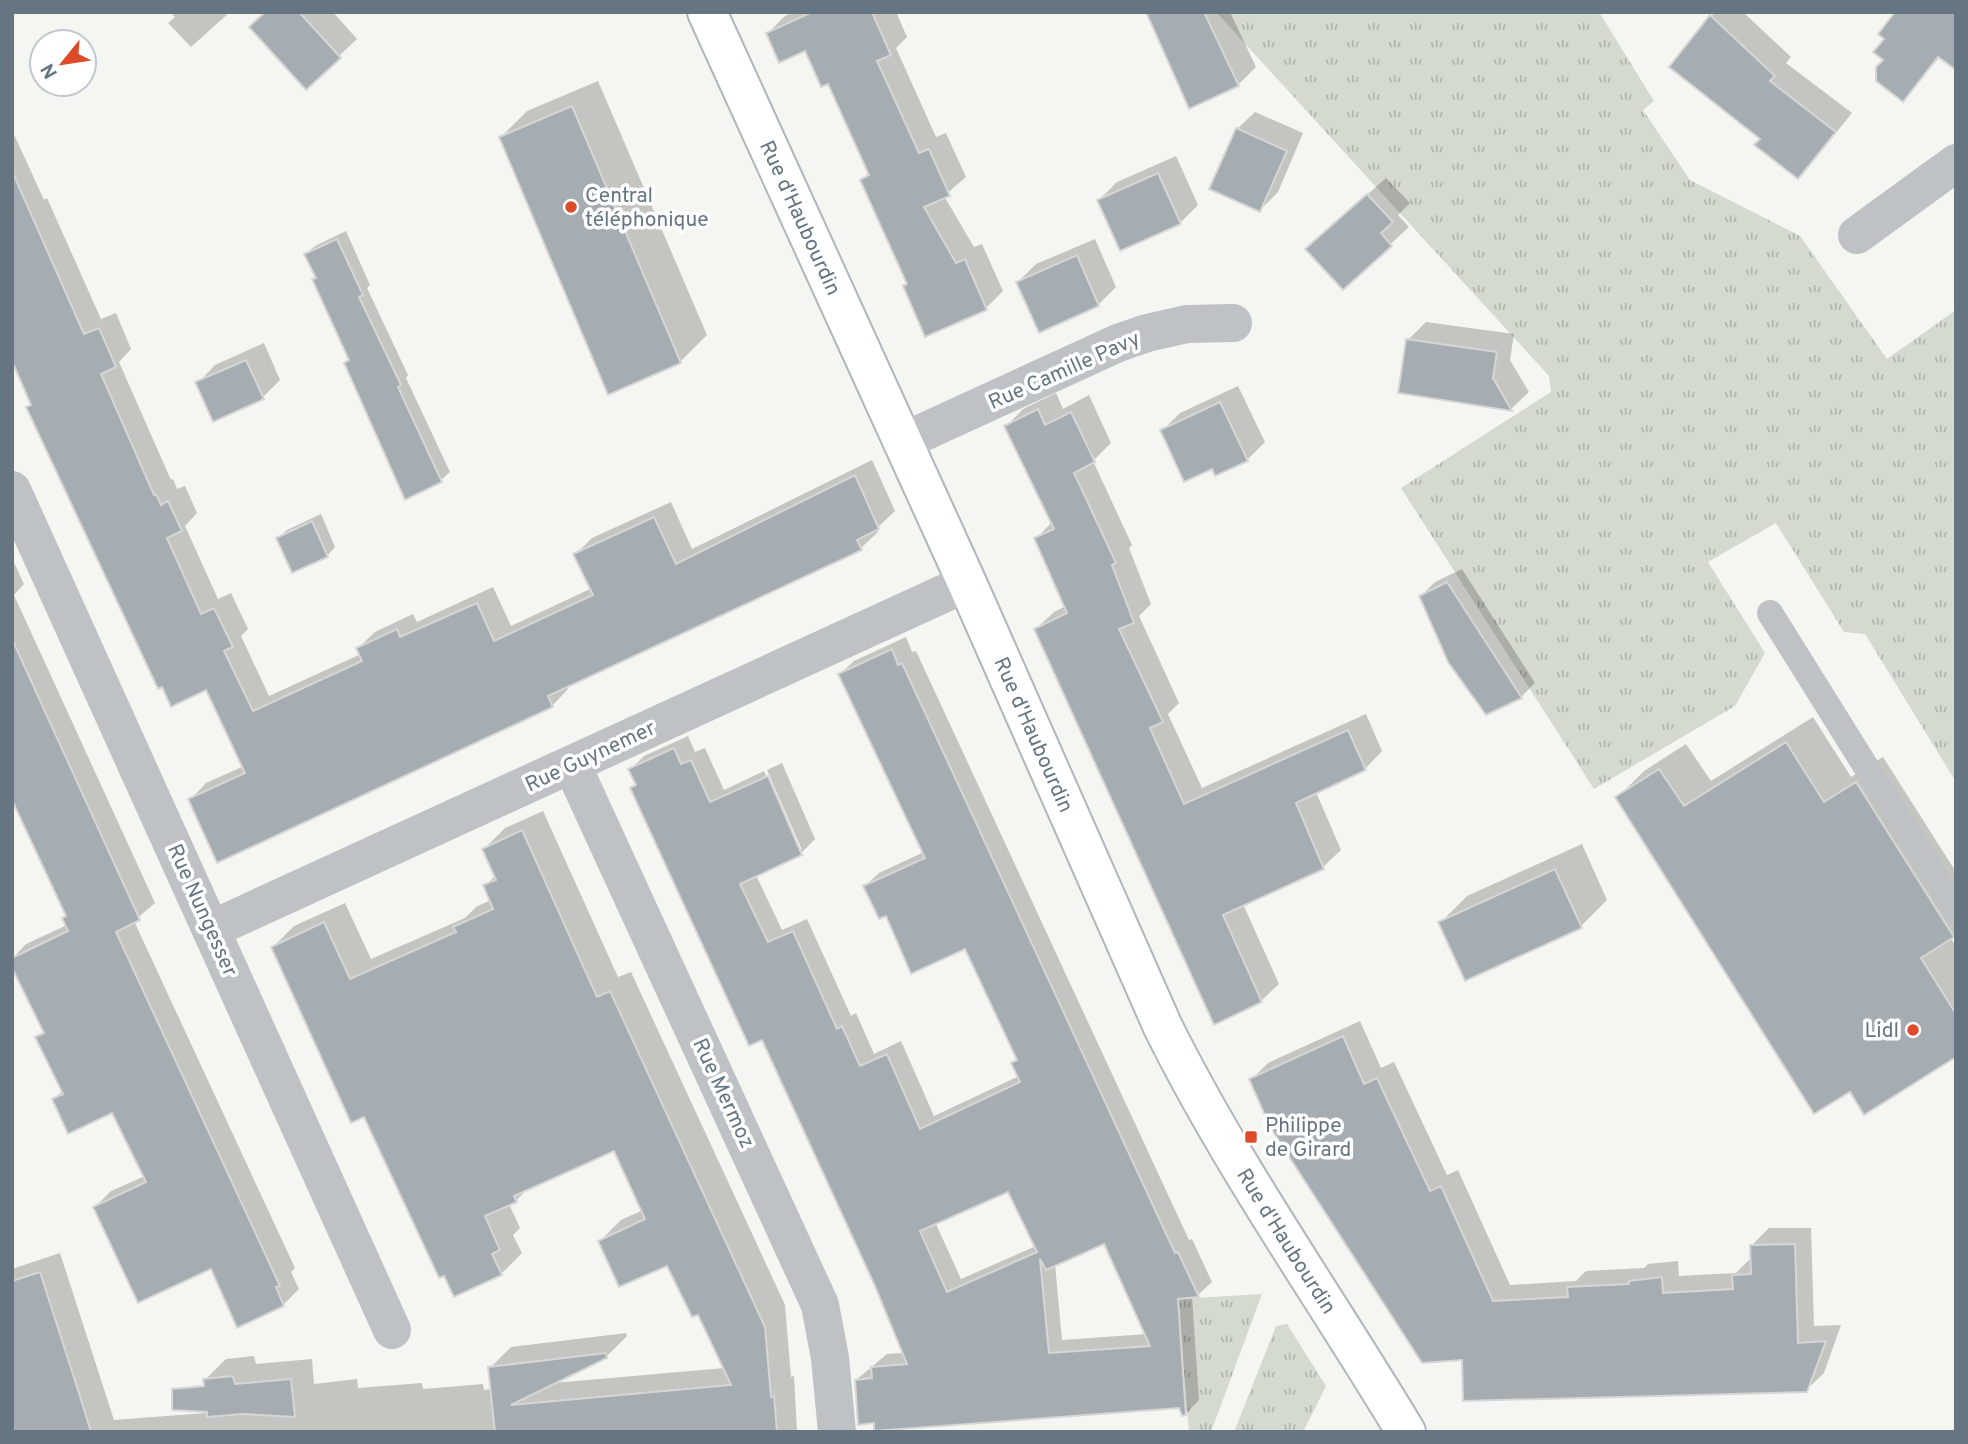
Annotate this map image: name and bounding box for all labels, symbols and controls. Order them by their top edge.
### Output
north arrow [28,28,98,98]
text: N [36,59,64,82]
street label: Rue d'Haubourdin [752,137,846,300]
place label: Central téléphonique [585,183,708,234]
marker: Central téléphonique [563,199,579,215]
street label: Rue Camille Pavy [985,326,1145,417]
street label: Rue d'Haubourdin [986,653,1079,817]
street label: Rue Guynemer [521,715,660,799]
street label: Rue Nungesser [160,840,243,981]
place label: Lidl [1865,1018,1899,1045]
marker: Lidl [1905,1022,1921,1038]
street label: Rue Mermoz [685,1034,760,1153]
place label: Philippe de Girard [1265,1113,1351,1164]
marker: Philippe de Girard [1243,1129,1259,1145]
street label: Rue d'Haubourdin [1229,1164,1341,1320]

